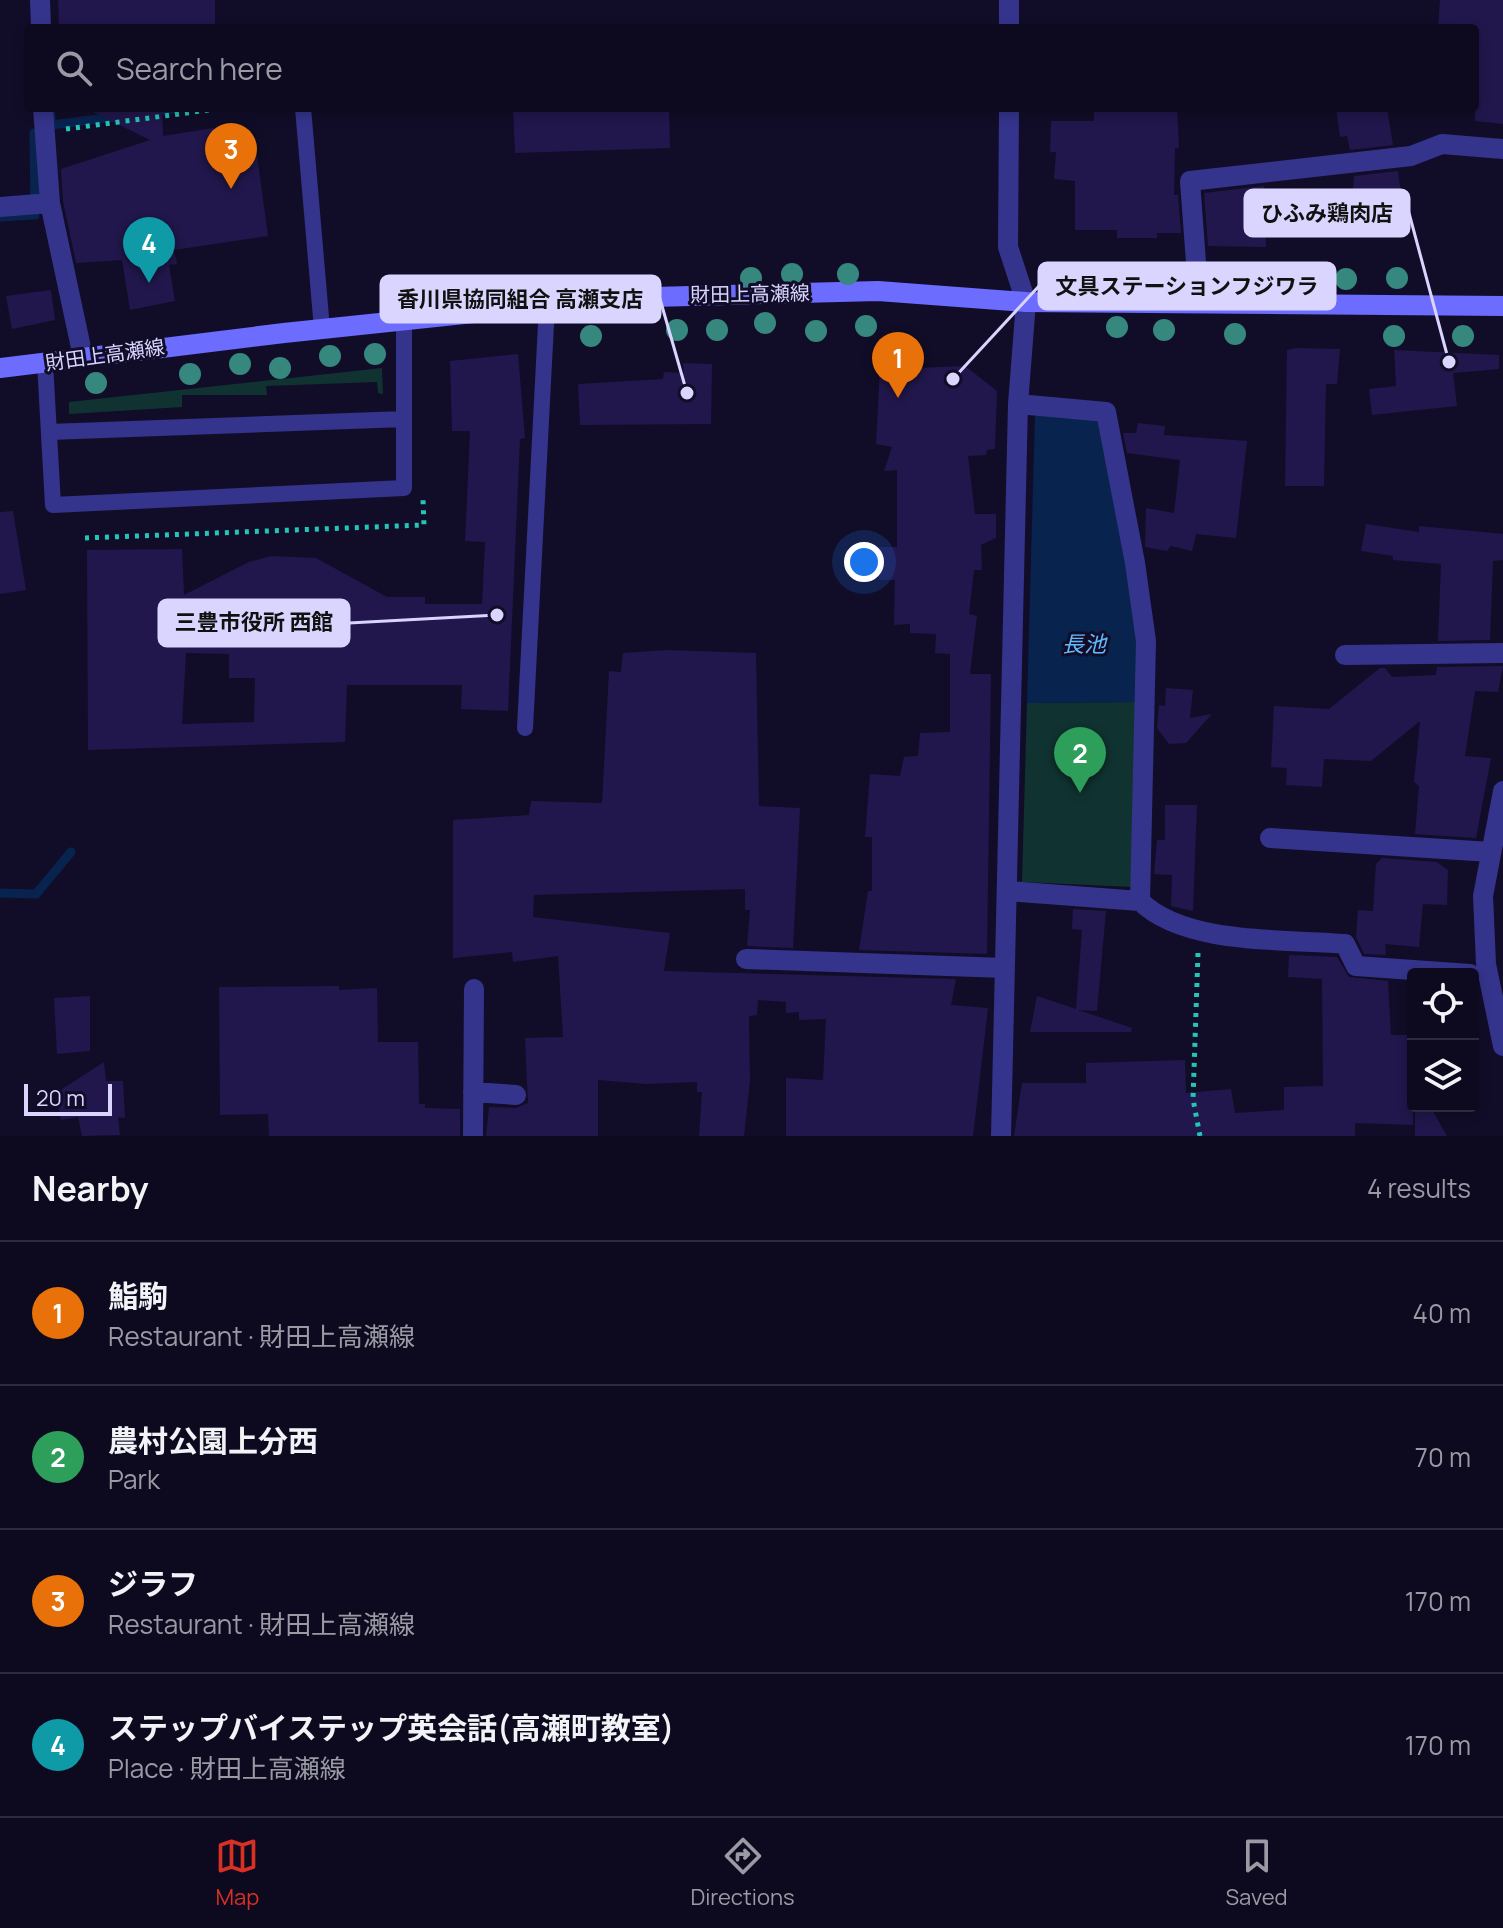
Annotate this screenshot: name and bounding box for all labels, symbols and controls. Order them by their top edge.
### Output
search box [24,24,1479,112]
icon: search [52,46,96,90]
text: Search here [116,48,283,89]
pin: 3 [205,123,257,189]
callout: ひふみ鶏肉店 [1245,190,1409,236]
text: ひふみ鶏肉店 [1261,198,1393,228]
pin: 4 [123,217,175,283]
callout: 文具ステーションフジワラ [1039,263,1335,309]
text: 文具ステーションフジワラ [1056,271,1318,301]
callout: 香川県協同組合 高瀬支店 [381,276,660,322]
street label: 財田上高瀬線 [690,279,810,308]
text: 香川県協同組合 高瀬支店 [397,284,643,314]
pin: 1 [872,332,924,398]
street label: 財田上高瀬線 [44,333,166,376]
your location [844,542,884,582]
callout: 三豊市役所 西館 [159,600,349,646]
text: 三豊市役所 西館 [175,607,333,637]
water label: 長池 [1062,629,1108,659]
pin: 2 [1054,727,1106,793]
map controls [1407,968,1479,1112]
button: locate [1407,968,1479,1040]
button: layers [1407,1040,1479,1112]
scale bar [24,1080,112,1116]
text: 20 m [36,1083,85,1113]
text: Nearby [32,1165,148,1211]
text: 4 results [1367,1170,1471,1206]
text: 鮨駒 [108,1275,168,1316]
text: 1 [52,1295,64,1331]
text: 40 m [1413,1295,1471,1331]
text: Restaurant · 財田上高瀬線 [108,1318,415,1354]
text: 農村公園上分西 [108,1420,318,1461]
text: 2 [50,1439,66,1475]
text: 70 m [1415,1439,1471,1475]
text: Park [108,1461,160,1497]
text: ジラフ [108,1563,198,1604]
text: 3 [50,1583,66,1619]
text: 170 m [1405,1583,1471,1619]
text: Restaurant · 財田上高瀬線 [108,1606,415,1642]
text: ステップバイステップ英会話(高瀬町教室) [108,1707,674,1748]
text: 4 [50,1727,66,1763]
text: 170 m [1405,1727,1471,1763]
text: Place · 財田上高瀬線 [108,1750,346,1786]
tab: Map [215,1834,259,1912]
tab: Directions [690,1834,795,1912]
tab: Saved [1226,1834,1288,1912]

